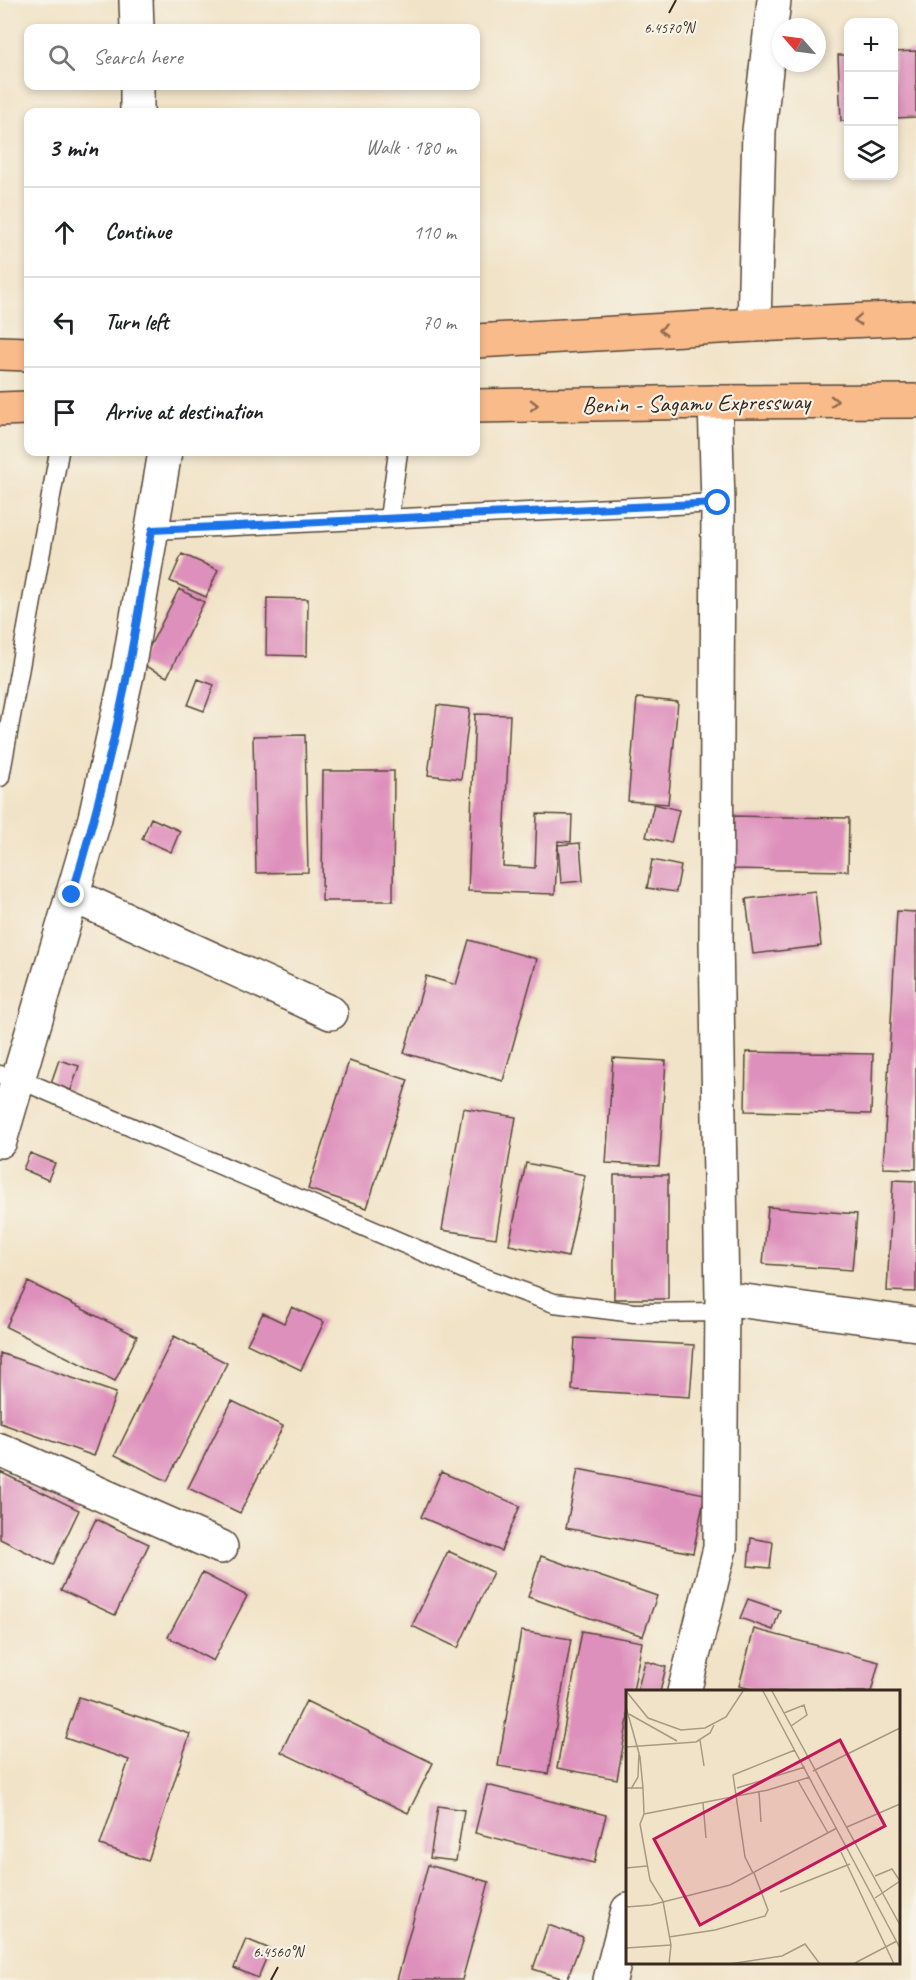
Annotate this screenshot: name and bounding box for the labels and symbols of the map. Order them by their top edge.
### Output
north arrow [772,18,826,72]
text: 6.4570°N [644,19,697,38]
one-way arrow [853,314,862,327]
one-way arrow [658,323,667,336]
street label: Benin - Sagamu Expressway [582,386,812,420]
one-way arrow [829,395,838,407]
one-way arrow [529,399,538,411]
route start [704,489,730,515]
route end [58,881,84,907]
inset map [626,1690,901,1965]
text: 6.4560°N [253,1943,306,1962]

